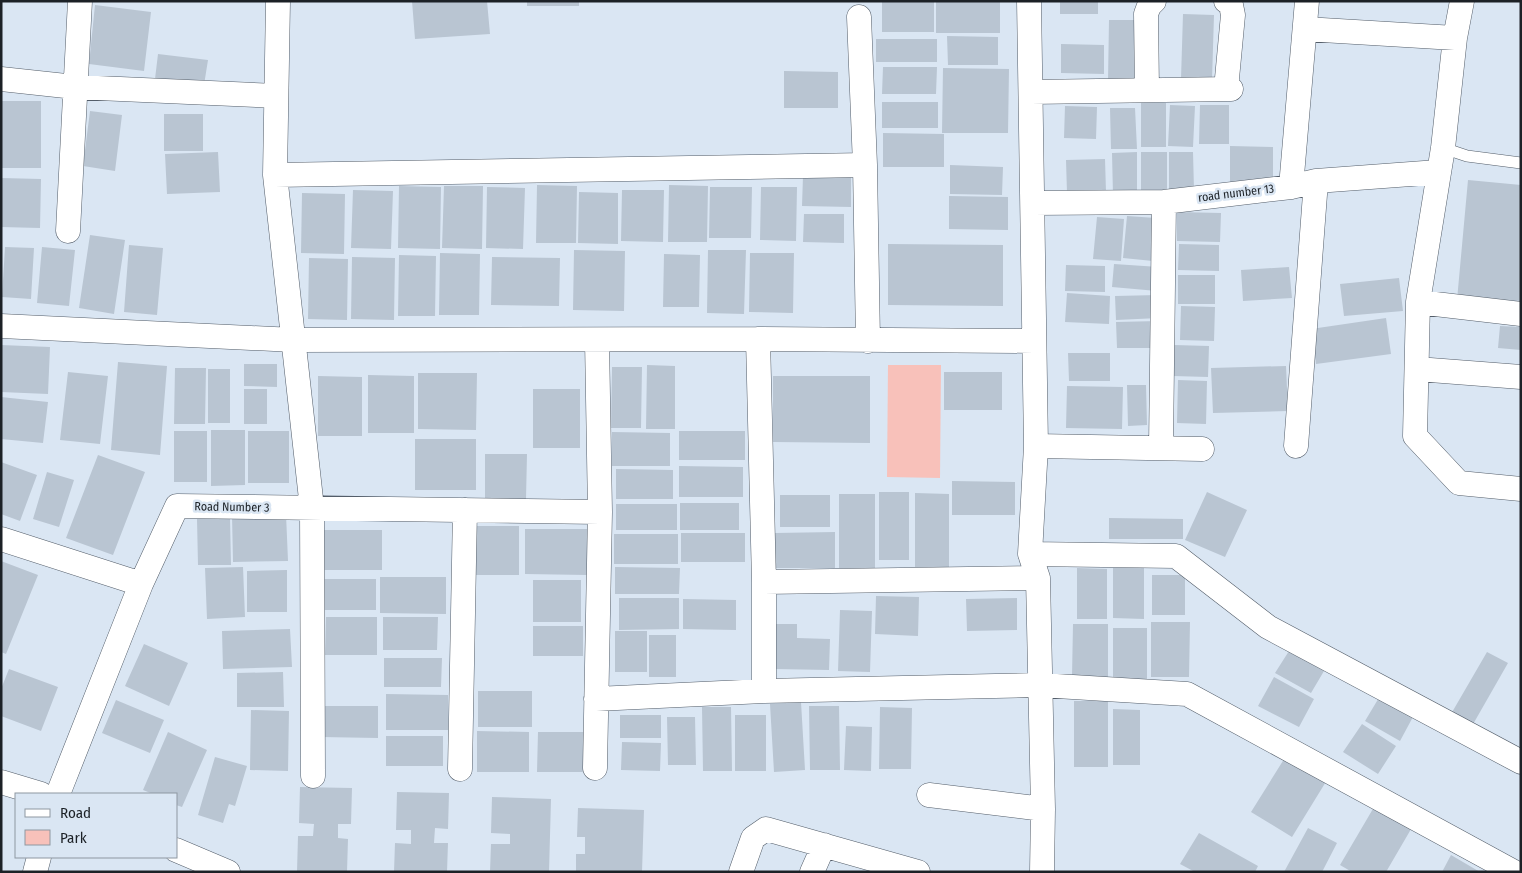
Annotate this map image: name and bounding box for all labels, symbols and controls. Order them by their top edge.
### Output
street label: road number 13 [1197,181,1275,205]
street label: Road Number 3 [194,499,270,515]
legend [15,793,178,858]
text: Road [60,804,91,822]
text: Park [60,829,87,847]

